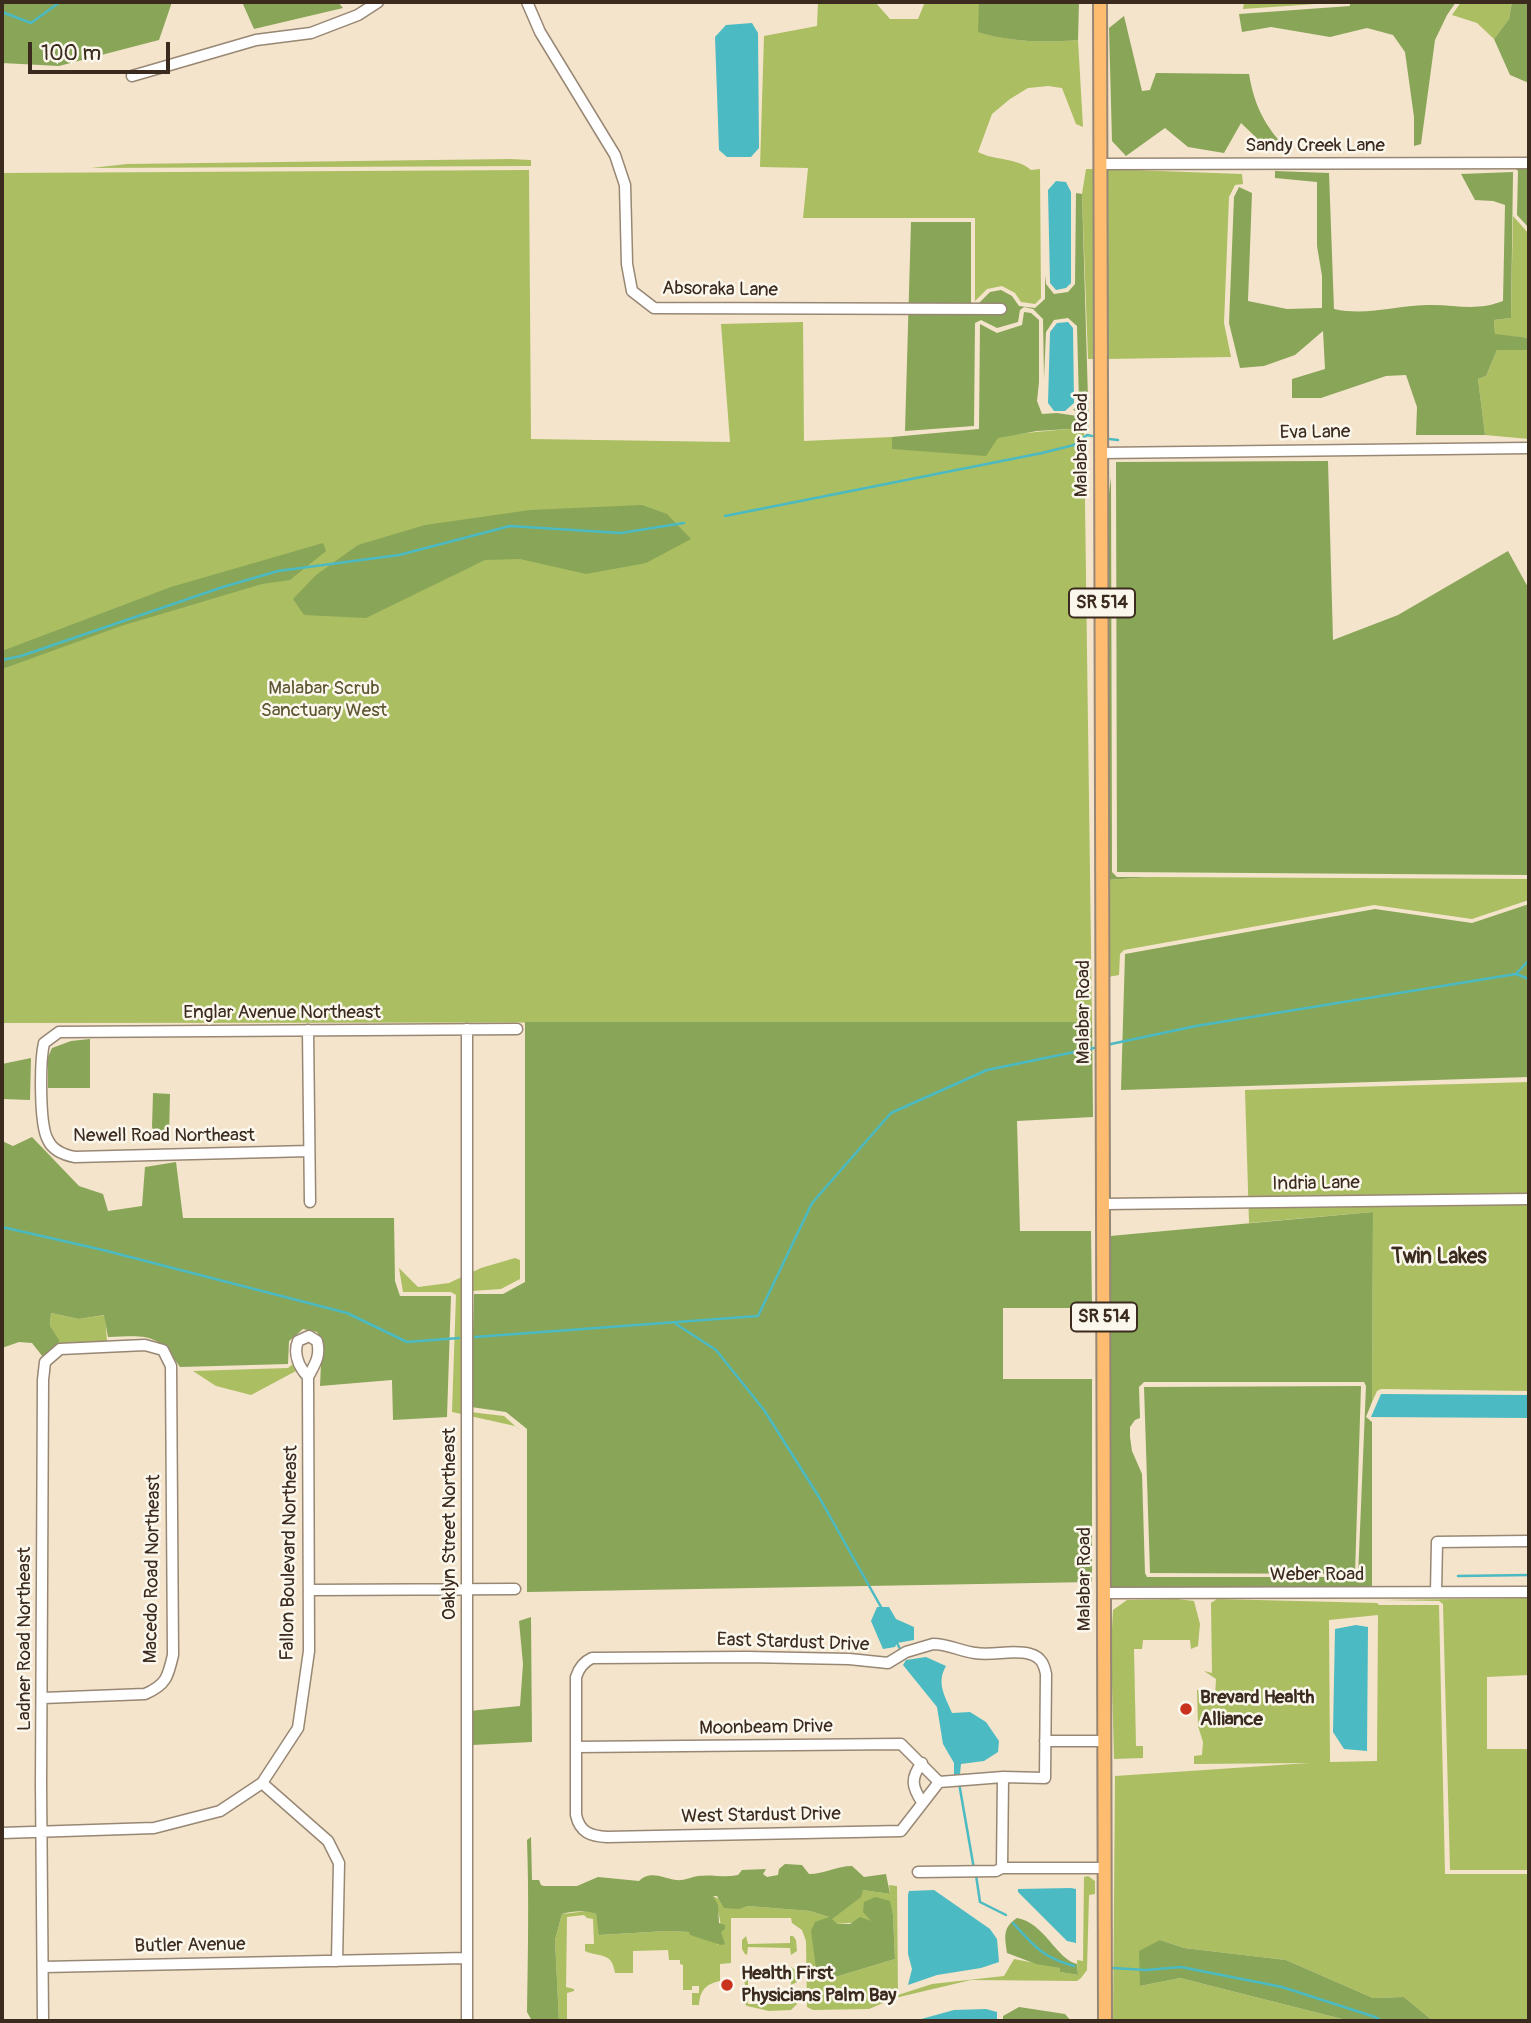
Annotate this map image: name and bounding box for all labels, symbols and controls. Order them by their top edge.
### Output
scale bar [32,28,173,72]
text: 100 m [41,40,101,67]
street label: Sandy Creek Lane [1245,135,1385,157]
street label: Absoraka Lane [662,278,778,302]
street label: Malabar Road [1071,393,1093,497]
street label: Eva Lane [1280,421,1350,445]
road number: SR 514 [1069,588,1135,618]
park label: Malabar Scrub Sanctuary West [261,678,387,722]
street label: Malabar Road [1073,960,1095,1064]
street label: Englar Avenue Northeast [183,1002,381,1024]
street label: Newell Road Northeast [73,1125,255,1147]
street label: Indria Lane [1272,1172,1360,1196]
district label: Twin Lakes [1391,1245,1487,1271]
road number: SR 514 [1071,1302,1137,1332]
street label: Oaklyn Street Northeast [439,1428,461,1620]
street label: Fallon Boulevard Northeast [277,1445,303,1661]
street label: Macedo Road Northeast [140,1474,166,1664]
street label: Malabar Road [1074,1527,1096,1631]
street label: Ladner Road Northeast [14,1547,36,1731]
street label: Weber Road [1270,1564,1364,1586]
street label: East Stardust Drive [716,1629,870,1657]
place label: Brevard Health Alliance [1200,1687,1314,1731]
marker: Brevard Health Alliance [1178,1701,1194,1717]
street label: Moonbeam Drive [699,1715,833,1741]
street label: West Stardust Drive [681,1803,841,1829]
street label: Butler Avenue [134,1934,246,1958]
place label: Health First Physicians Palm Bay [741,1963,896,2007]
marker: Health First Physicians Palm Bay [719,1977,735,1993]

